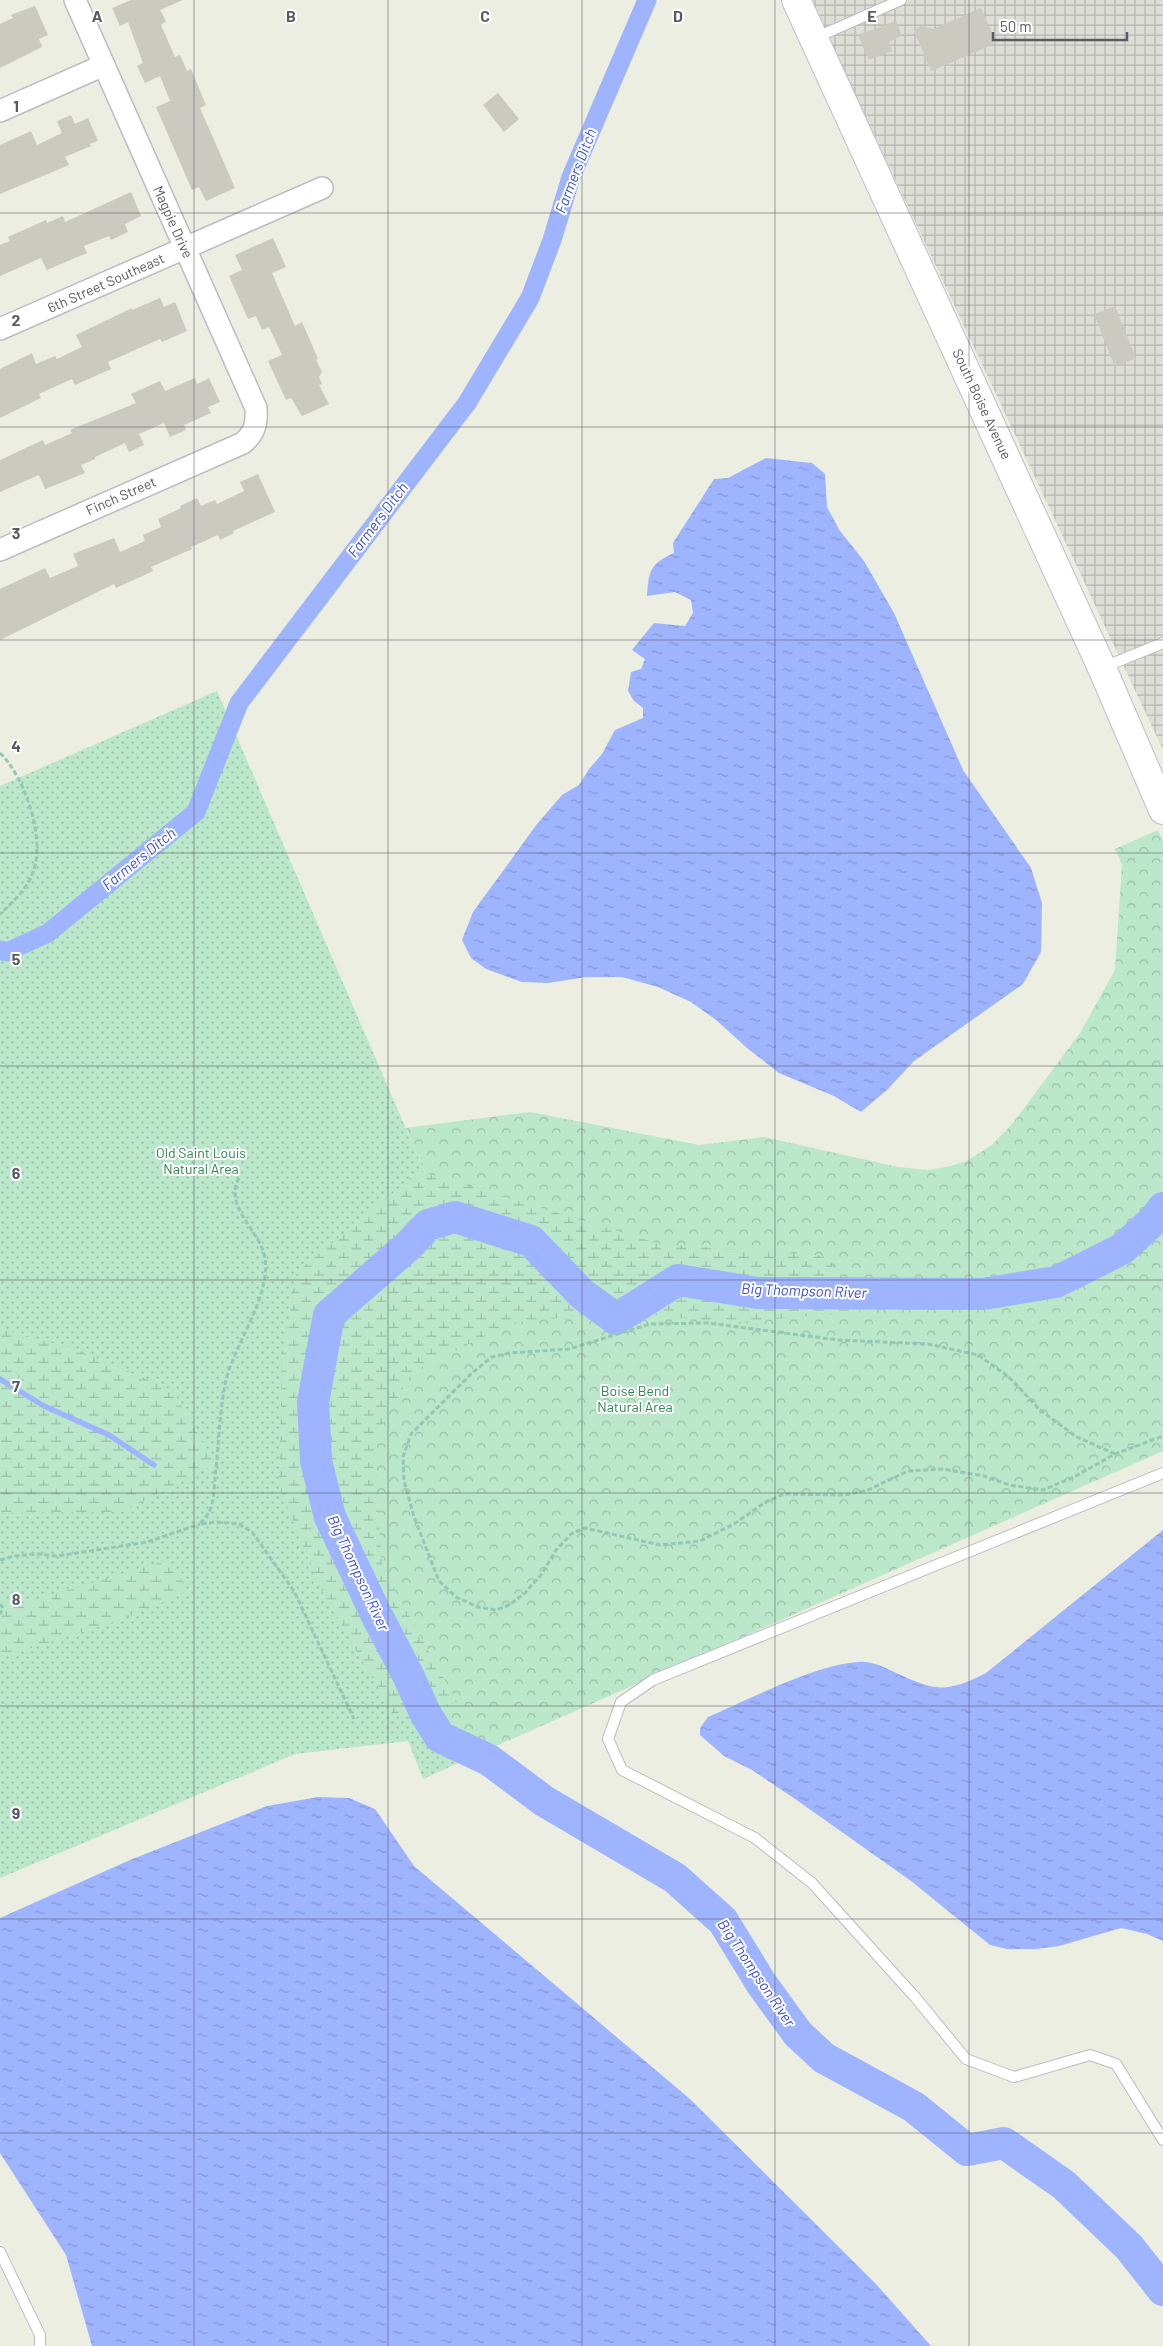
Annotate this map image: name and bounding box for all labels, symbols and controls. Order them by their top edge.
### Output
text: A [92,6,103,25]
text: B [286,6,296,25]
text: C [480,6,490,25]
text: D [673,6,683,25]
text: E [867,6,877,25]
scale bar [993,10,1127,42]
text: 50 m [1000,17,1032,35]
text: 1 [13,96,19,115]
water label: Farmers Ditch [551,126,600,216]
street label: Magpie Drive [150,183,197,261]
street label: 6th Street Southeast [45,249,167,316]
text: 2 [12,310,21,329]
street label: South Boise Avenue [949,346,1016,462]
street label: Finch Street [83,473,158,519]
water label: Farmers Ditch [343,478,411,560]
text: 3 [12,523,20,542]
text: 4 [11,736,21,755]
water label: Farmers Ditch [98,823,179,893]
text: 5 [12,949,21,968]
park label: Old Saint Louis Natural Area [156,1144,246,1177]
text: 6 [12,1163,21,1182]
water label: Big Thompson River [741,1279,868,1301]
text: 7 [12,1376,20,1395]
park label: Boise Bend Natural Area [597,1382,673,1415]
water label: Big Thompson River [324,1512,394,1634]
text: 8 [12,1589,21,1608]
text: 9 [12,1803,20,1822]
water label: Big Thompson River [714,1915,800,2030]

